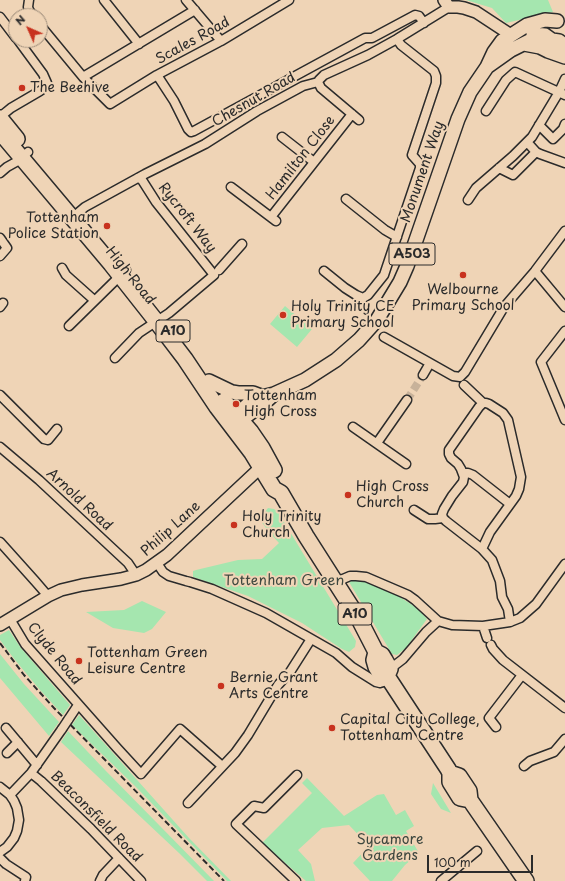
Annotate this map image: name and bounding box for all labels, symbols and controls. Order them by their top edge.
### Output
north arrow [8,8,48,48]
text: N [11,11,29,29]
street label: Scales Road [153,14,233,68]
street label: Chesnut Road [209,69,299,131]
place label: The Beehive [30,80,109,96]
marker: The Beehive [17,83,27,93]
street label: Hamilton Close [263,113,339,203]
street label: Monument Way [398,119,448,225]
street label: Rycroft Way [154,180,220,256]
place label: Tottenham Police Station [8,210,99,242]
marker: Tottenham Police Station [102,221,112,231]
road number: A503 [389,243,435,265]
street label: High Road [102,244,158,308]
marker: Welbourne Primary School [458,270,468,280]
place label: Welbourne Primary School [411,282,515,314]
place label: Holy Trinity CE Primary School [291,299,394,332]
marker: Holy Trinity CE Primary School [278,310,288,320]
road number: A10 [156,320,190,342]
place label: Tottenham High Cross [244,388,317,420]
marker: Tottenham High Cross [231,399,241,409]
street label: Arnold Road [43,465,115,535]
place label: High Cross Church [356,479,429,512]
marker: High Cross Church [343,490,353,500]
street label: Philip Lane [138,498,204,560]
place label: Holy Trinity Church [242,509,321,542]
marker: Holy Trinity Church [229,520,239,530]
park label: Tottenham Green [224,573,344,589]
road number: A10 [338,603,372,625]
street label: Clyde Road [24,619,84,689]
place label: Tottenham Green Leisure Centre [87,645,208,678]
marker: Tottenham Green Leisure Centre [74,656,84,666]
place label: Bernie Grant Arts Centre [229,670,318,702]
marker: Bernie Grant Arts Centre [216,681,226,691]
place label: Capital City College, Tottenham Centre [340,712,480,744]
marker: Capital City College, Tottenham Centre [327,723,337,733]
street label: Beaconsfield Road [47,768,145,866]
park label: Sycamore Gardens [357,832,423,864]
scale bar [429,847,535,873]
text: 100 m [434,853,471,871]

